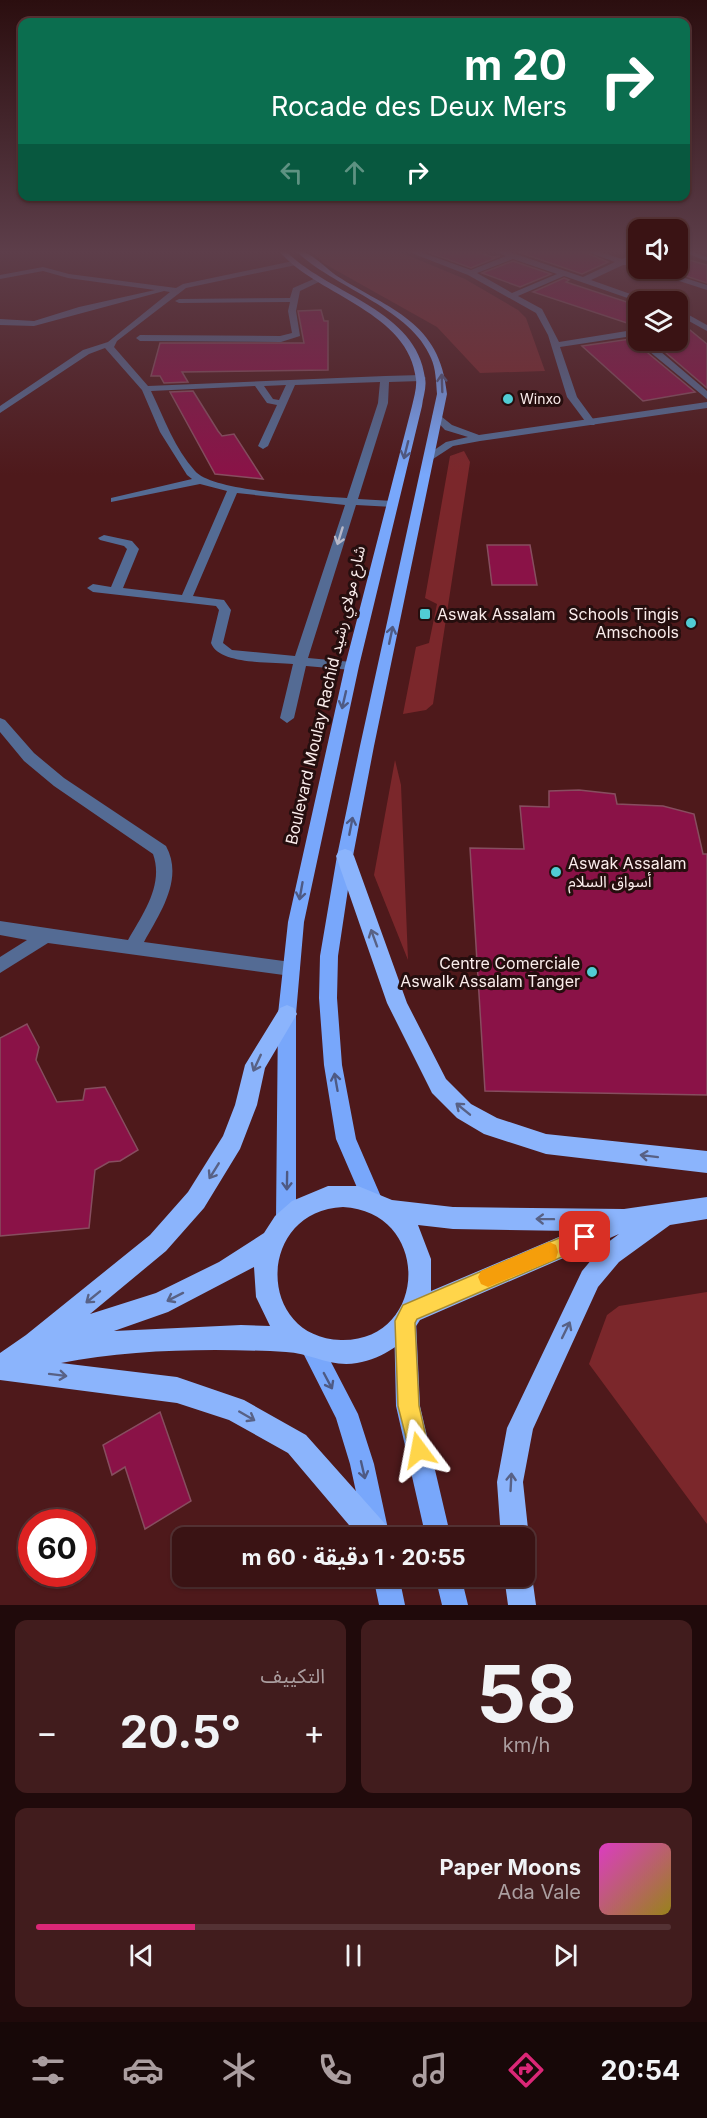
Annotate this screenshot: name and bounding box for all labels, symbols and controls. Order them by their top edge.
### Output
text: 20 m [464,39,567,90]
icon: right [588,42,666,120]
text: Rocade des Deux Mers [271,90,567,123]
icon: left [275,156,308,189]
icon: ahead [338,156,371,189]
icon: right [401,156,434,189]
map controls [628,219,688,351]
button: sound [628,219,688,279]
button: layers [628,291,688,351]
one-way arrow [436,373,447,393]
place label: Winxo [520,390,561,407]
marker: Winxo [501,392,515,406]
one-way arrow [400,440,412,459]
one-way arrow [334,526,345,545]
street label: Boulevard Moulay Rachid شارع مولاي رشيد [281,544,372,847]
place label: Aswak Assalam [437,604,556,624]
place label: Schools Tingis Amschools [568,604,679,642]
marker: Aswak Assalam [418,607,432,621]
marker: Schools Tingis Amschools [684,616,698,630]
one-way arrow [385,626,397,645]
one-way arrow [338,690,349,710]
one-way arrow [346,817,357,836]
place label: Aswak Assalam أسواق السلام [568,853,687,894]
marker: Aswak Assalam أسواق السلام [549,865,563,879]
one-way arrow [295,880,306,900]
one-way arrow [368,929,379,948]
place label: Centre Comerciale Aswalk Assalam Tanger [400,953,580,991]
marker: Centre Comerciale Aswalk Assalam Tanger [585,965,599,979]
one-way arrow [251,1054,262,1072]
one-way arrow [330,1072,341,1092]
one-way arrow [455,1102,471,1115]
one-way arrow [639,1150,659,1161]
one-way arrow [208,1162,220,1179]
one-way arrow [281,1170,293,1190]
pin [559,1211,610,1262]
one-way arrow [535,1213,555,1225]
icon: arrive [568,1220,601,1253]
one-way arrow [86,1290,101,1304]
one-way arrow [167,1291,185,1303]
one-way arrow [560,1322,572,1340]
one-way arrow [48,1370,68,1381]
one-way arrow [323,1371,334,1389]
one-way arrow [238,1410,255,1422]
position arrow [387,1418,451,1482]
one-way arrow [357,1460,369,1479]
one-way arrow [506,1473,517,1493]
speed limit sign: 60 [18,1509,96,1587]
text: 20:55 · 1 دقيقة · 60 m [241,1544,466,1570]
text: 58 [476,1646,577,1741]
text: التكييف [261,1664,325,1688]
text: 20.5° [120,1704,241,1759]
text: − [36,1712,58,1752]
text: + [303,1712,325,1752]
text: km/h [503,1733,550,1757]
text: Paper Moons [440,1854,581,1880]
text: Ada Vale [498,1880,581,1904]
icon: previous [125,1939,158,1972]
icon: pause [337,1939,370,1972]
icon: next [549,1939,582,1972]
icon: filters [27,2049,69,2091]
icon: car [122,2049,164,2091]
icon: climate [218,2049,260,2091]
icon: phone [314,2049,356,2091]
icon: music [409,2049,451,2091]
icon: directions [505,2049,547,2091]
text: 20:54 [600,2054,680,2087]

